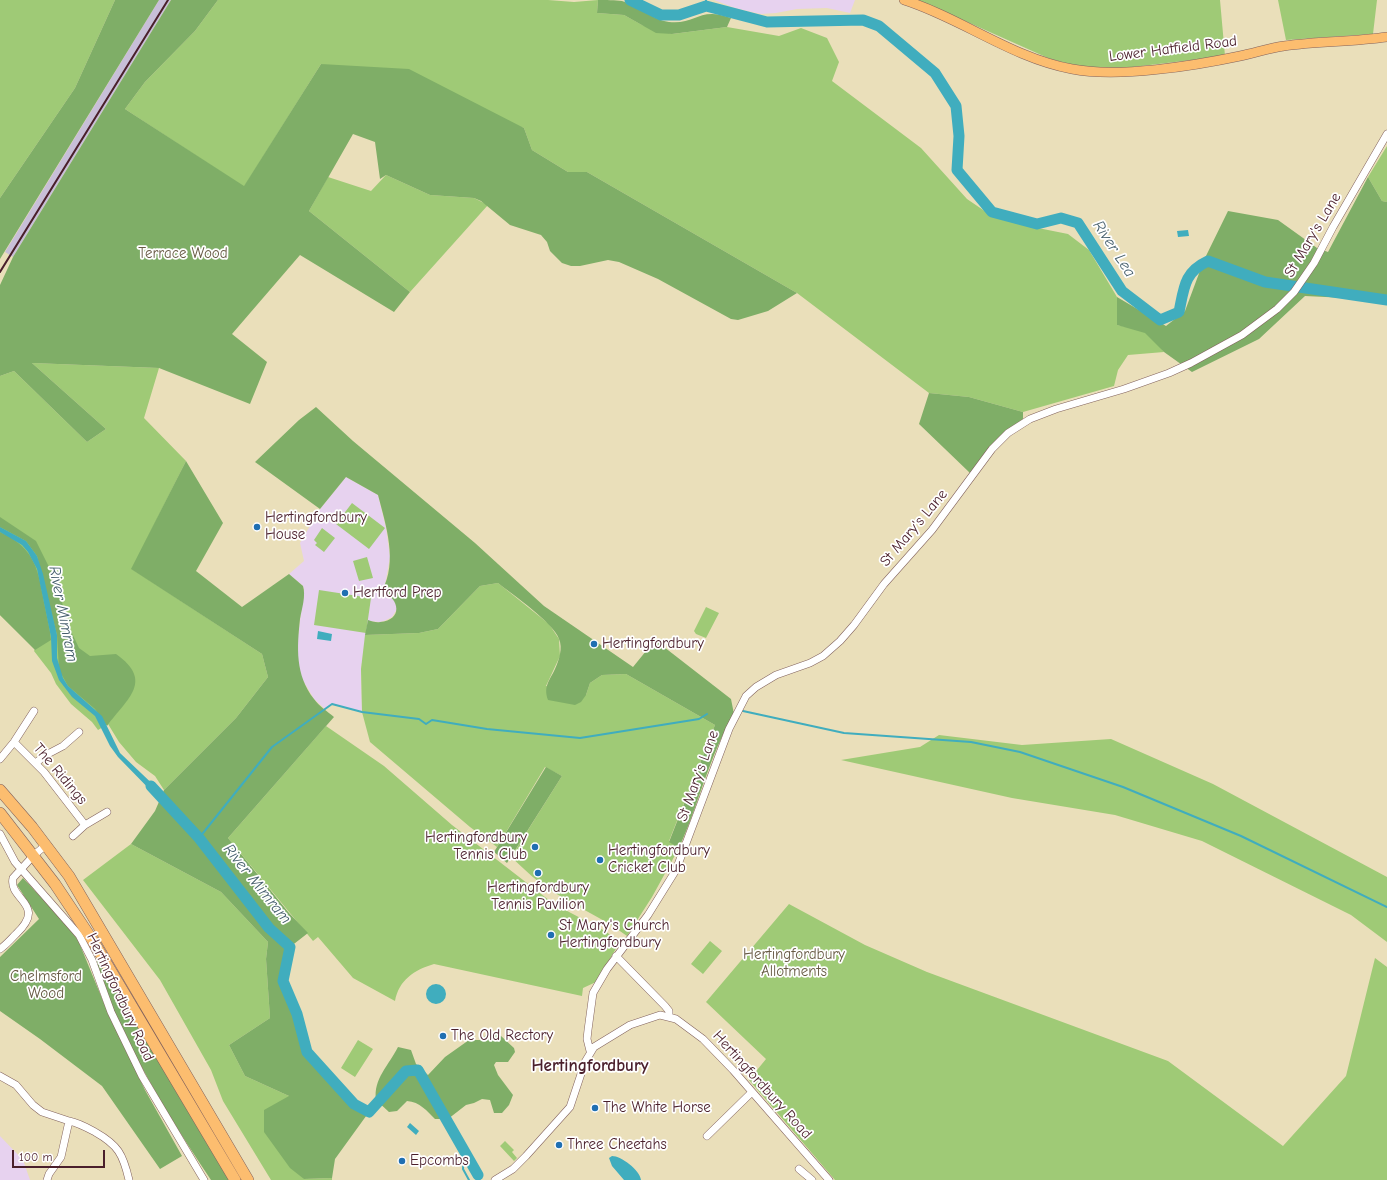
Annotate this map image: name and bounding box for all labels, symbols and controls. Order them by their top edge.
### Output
street label: Lower Hatfield Road [1108,32,1238,66]
street label: St Mary's Lane [1281,189,1345,281]
water label: River Lea [1089,217,1139,281]
park label: Terrace Wood [138,245,228,263]
street label: St Mary's Lane [876,486,952,570]
place label: Hertingfordbury House [265,509,367,544]
marker: Hertingfordbury House [252,522,262,532]
water label: River Mimram [44,564,82,664]
place label: Hertford Prep [353,584,441,602]
marker: Hertford Prep [340,588,350,598]
place label: Hertingfordbury [602,635,704,653]
marker: Hertingfordbury [589,639,599,649]
street label: St Mary's Lane [673,728,723,824]
street label: The Ridings [29,740,91,808]
place label: Hertingfordbury Tennis Club [425,829,527,864]
water label: River Mimram [219,840,295,928]
marker: Hertingfordbury Tennis Club [530,842,540,852]
place label: Hertingfordbury Cricket Club [608,842,710,877]
marker: Hertingfordbury Cricket Club [595,855,605,865]
marker: Hertingfordbury Tennis Pavilion [533,868,543,878]
place label: Hertingfordbury Tennis Pavilion [487,879,589,914]
place label: St Mary's Church Hertingfordbury [559,917,669,952]
street label: Hertingfordbury Road [82,930,158,1064]
marker: St Mary's Church Hertingfordbury [546,930,556,940]
park label: Hertingfordbury Allotments [743,946,845,981]
park label: Chelmsford Wood [10,968,82,1003]
place label: The Old Rectory [451,1027,553,1045]
street label: Hertingfordbury Road [709,1027,815,1143]
marker: The Old Rectory [438,1031,448,1041]
district label: Hertingfordbury [531,1056,649,1076]
place label: The White Horse [603,1099,711,1117]
marker: The White Horse [590,1103,600,1113]
place label: Three Cheetahs [567,1136,667,1154]
marker: Three Cheetahs [554,1140,564,1150]
scale bar [14,1142,107,1168]
text: 100 m [19,1150,52,1164]
place label: Epcombs [410,1152,469,1170]
marker: Epcombs [397,1156,407,1166]

